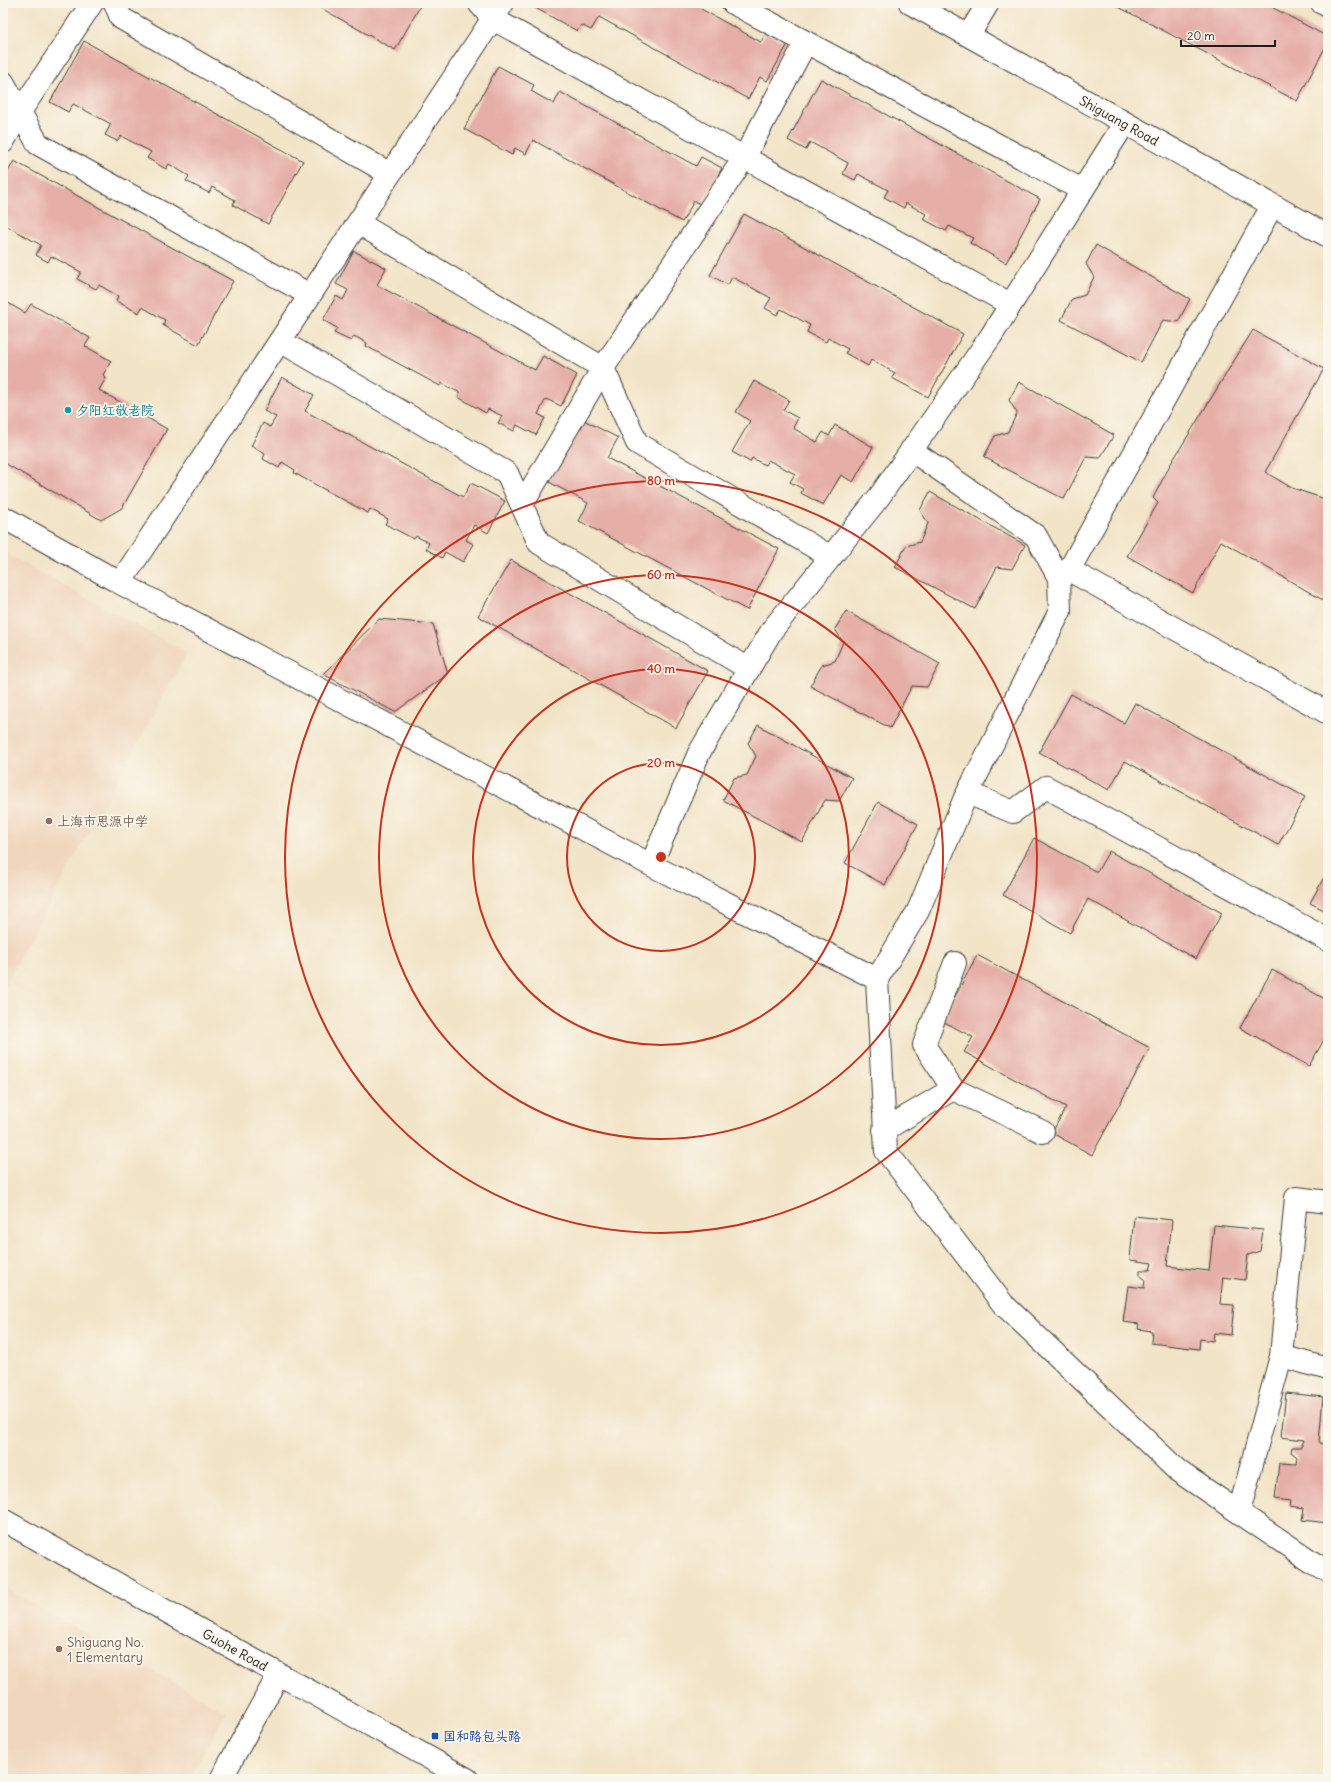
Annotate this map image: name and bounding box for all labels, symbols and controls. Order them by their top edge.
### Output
scale bar [1181,22,1275,48]
text: 20 m [1187,28,1215,43]
street label: Shiguang Road [1076,92,1162,150]
place label: 夕阳红敬老院 [76,402,154,419]
marker: 夕阳红敬老院 [63,405,73,415]
text: 80 m [647,473,676,488]
text: 60 m [647,567,676,582]
text: 40 m [647,661,676,676]
text: 20 m [647,755,675,770]
place label: 上海市思源中学 [57,813,148,830]
marker: 上海市思源中学 [44,816,54,826]
centre of rings [654,850,668,864]
street label: Guohe Road [199,1625,271,1675]
place label: Shiguang No. 1 Elementary [67,1634,144,1666]
marker: Shiguang No. 1 Elementary [54,1644,64,1654]
place label: 国和路包头路 [443,1728,521,1745]
marker: 国和路包头路 [430,1731,440,1741]

